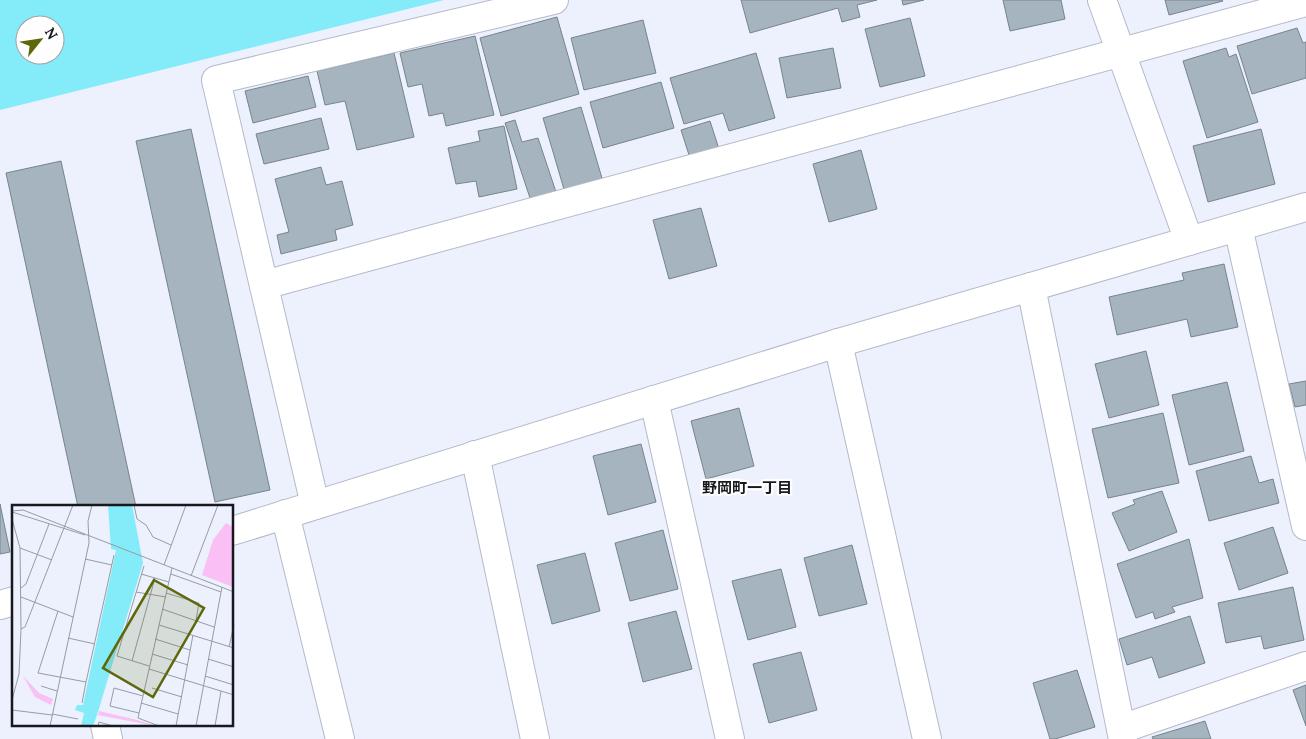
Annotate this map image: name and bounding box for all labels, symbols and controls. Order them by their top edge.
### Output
north arrow [15,15,65,65]
text: N [41,24,62,43]
district label: 野岡町一丁目 [702,478,792,497]
inset map [12,505,234,726]

